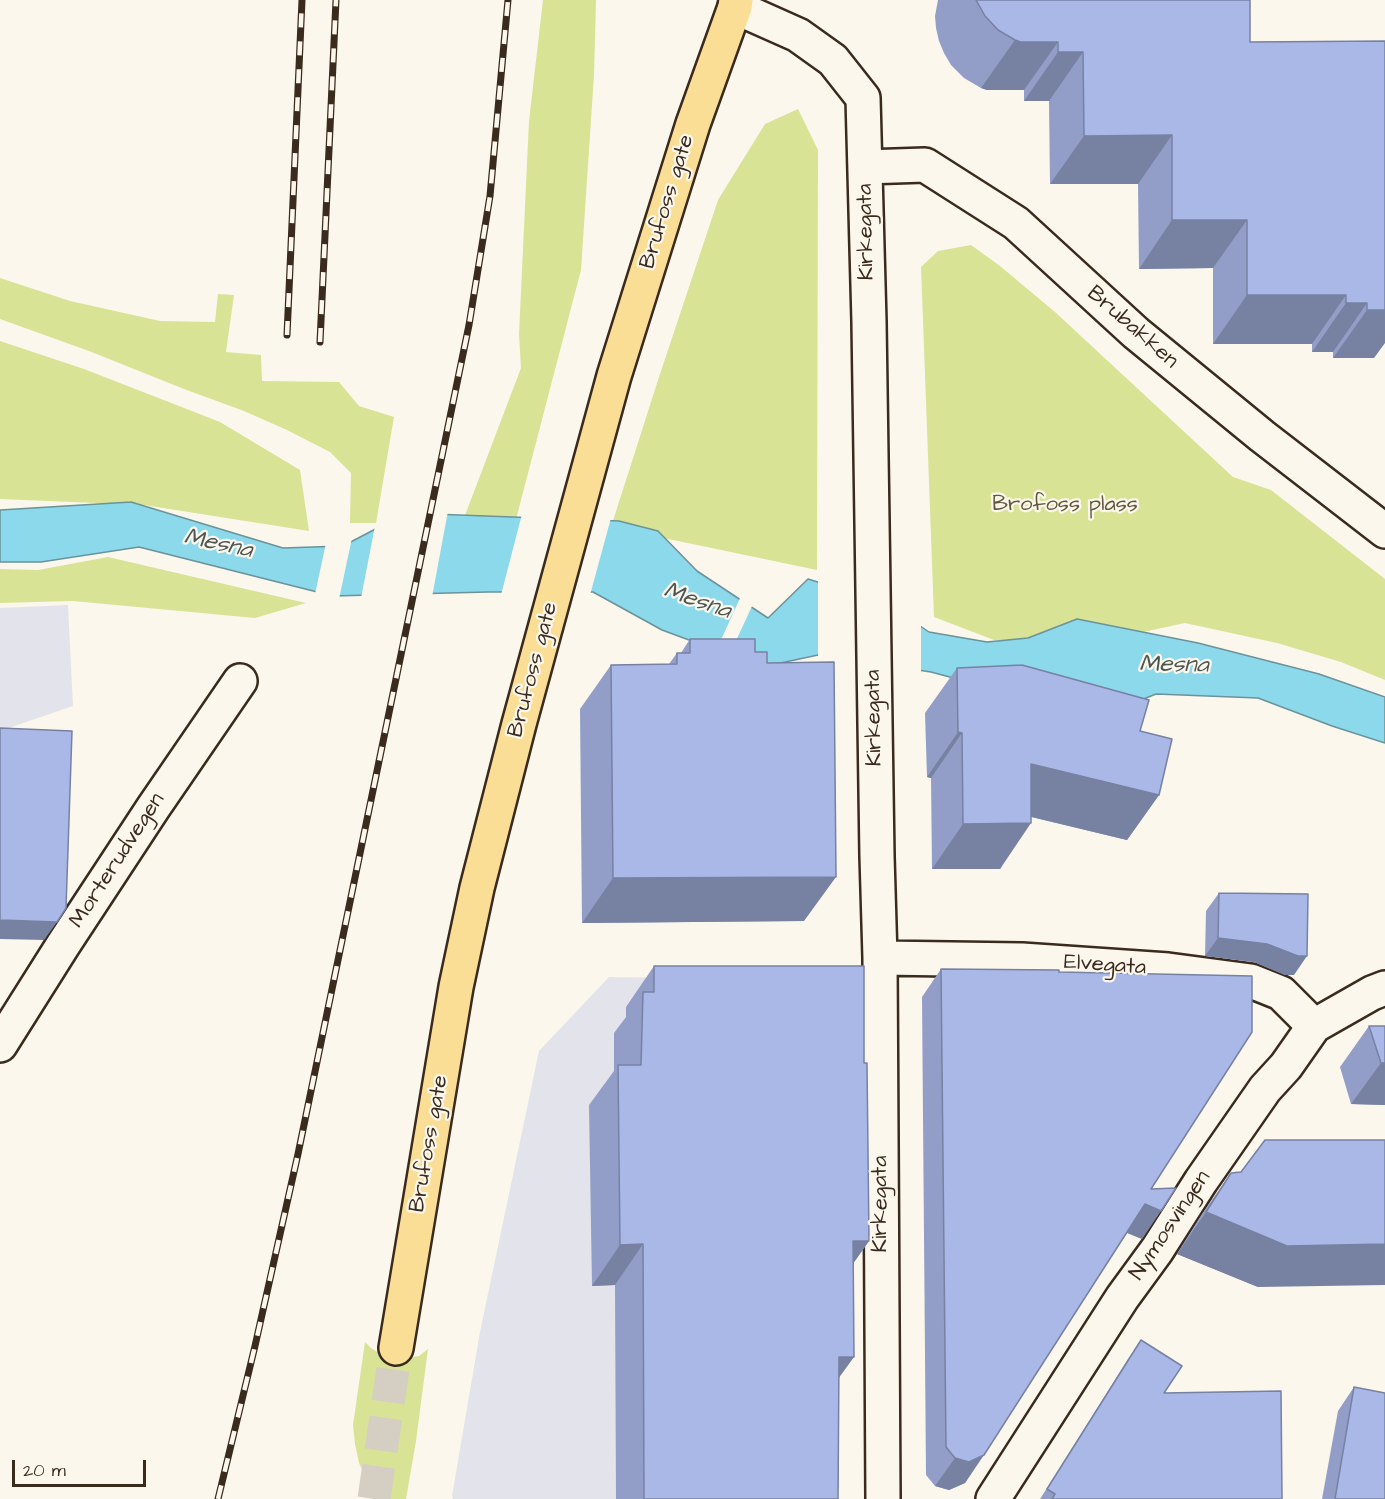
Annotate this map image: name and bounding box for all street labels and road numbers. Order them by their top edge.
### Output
street label: Brufoss gate [635,132,701,272]
street label: Kirkegata [853,183,881,281]
street label: Brubakken [1081,281,1183,375]
street label: Brufoss gate [503,600,565,740]
street label: Kirkegata [861,669,889,767]
street label: Morterudvegen [65,789,171,933]
street label: Elvegata [1063,950,1147,982]
street label: Brufoss gate [405,1073,455,1215]
street label: Kirkegata [868,1156,894,1252]
street label: Nymosvingen [1125,1166,1217,1286]

